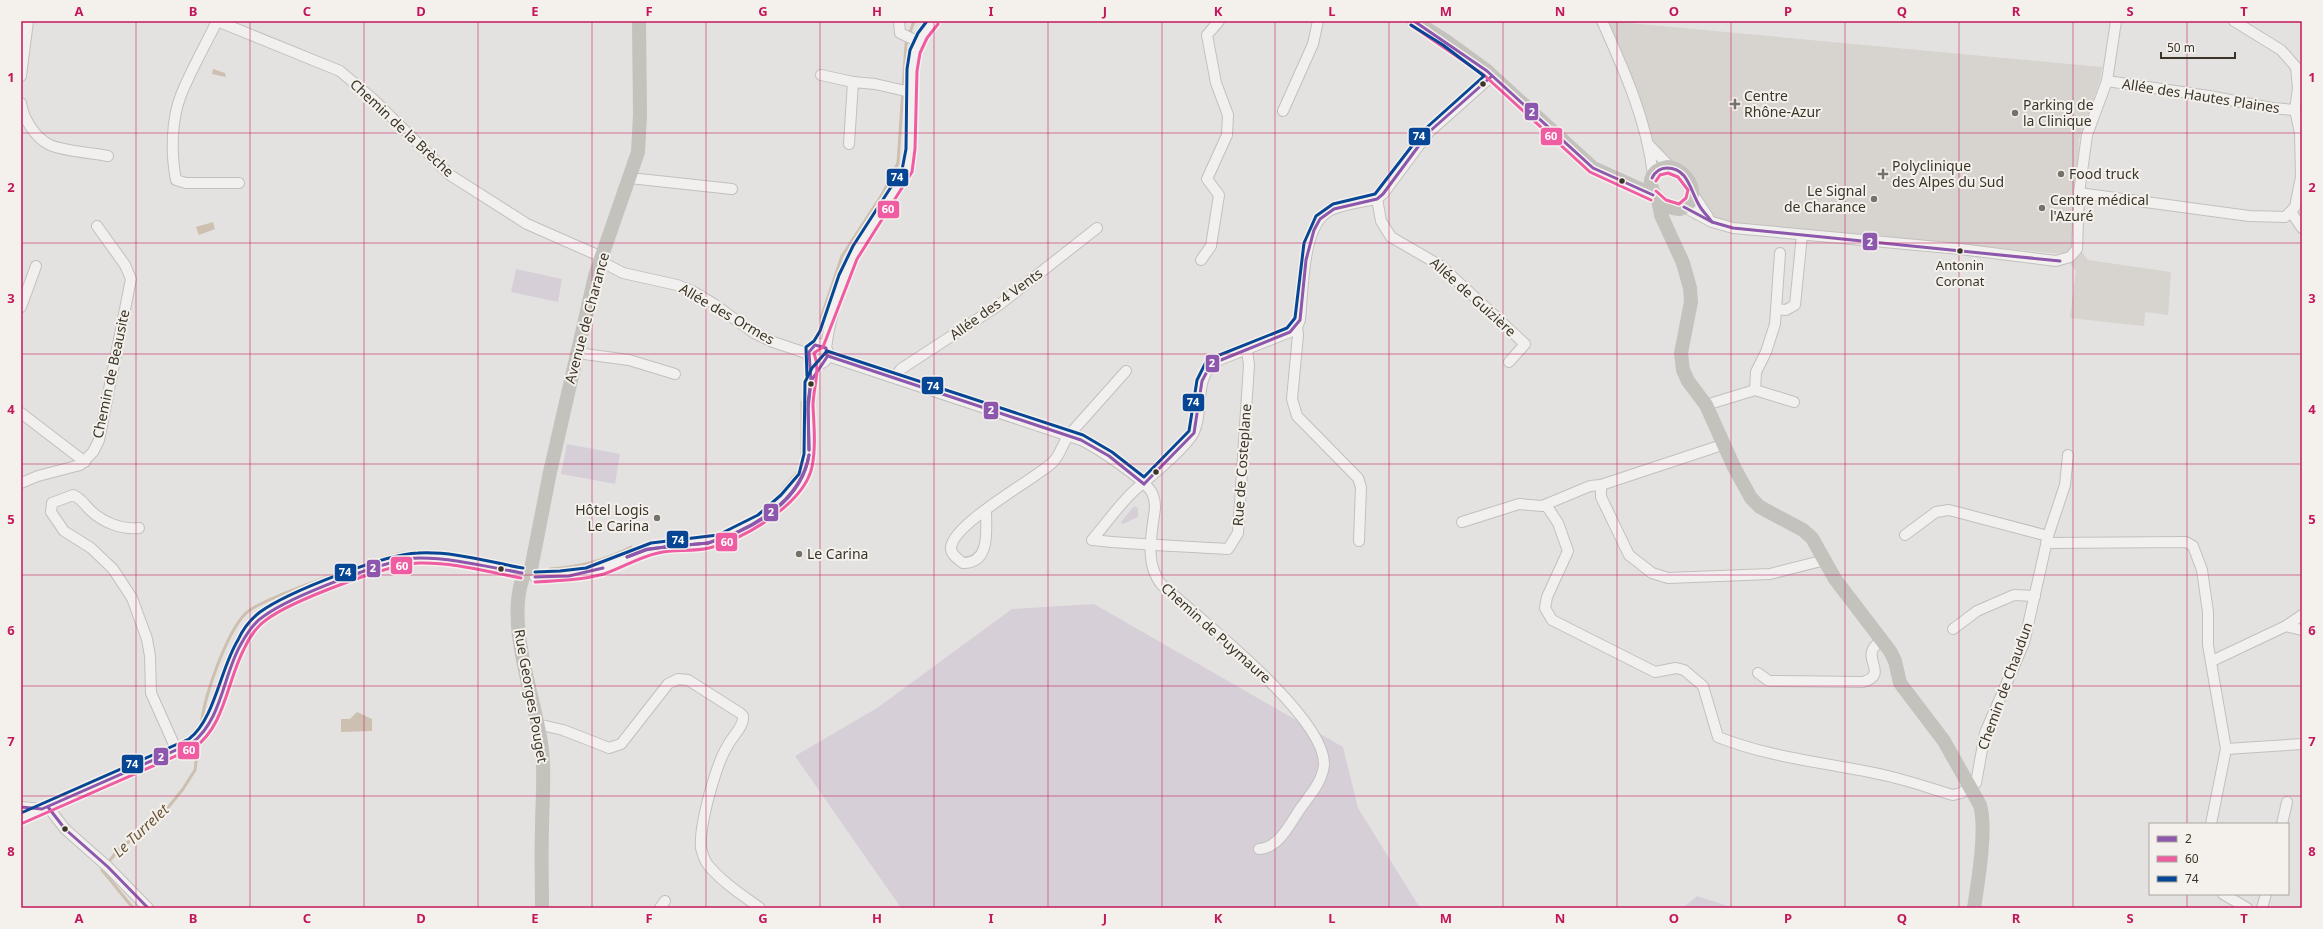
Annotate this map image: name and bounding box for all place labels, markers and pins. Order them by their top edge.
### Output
unlabelled marker [1478,79,1488,89]
place label: Centre Rhône-Azur [1744,86,1821,121]
place label: Parking de la Clinique [2023,95,2094,130]
marker: Centre Rhône-Azur [1729,98,1741,110]
marker: Parking de la Clinique [2010,108,2020,118]
place label: Polyclinique des Alpes du Sud [1892,156,2004,191]
place label: Food truck [2069,164,2140,183]
marker: Polyclinique des Alpes du Sud [1877,168,1889,180]
marker: Food truck [2056,169,2066,179]
unlabelled marker [1617,176,1627,186]
place label: Le Signal de Charance [1784,181,1866,216]
place label: Centre médical l'Azuré [2050,190,2149,225]
marker: Le Signal de Charance [1869,194,1879,204]
marker: Centre médical l'Azuré [2037,203,2047,213]
marker: Antonin Coronat [1955,246,1965,256]
place label: Antonin Coronat [1935,256,1985,290]
unlabelled marker [806,379,816,389]
unlabelled marker [1151,467,1161,477]
place label: Hôtel Logis Le Carina [575,500,649,535]
marker: Hôtel Logis Le Carina [652,513,662,523]
place label: Le Carina [807,544,868,563]
marker: Le Carina [794,549,804,559]
unlabelled marker [496,564,506,574]
unlabelled marker [60,824,70,834]

